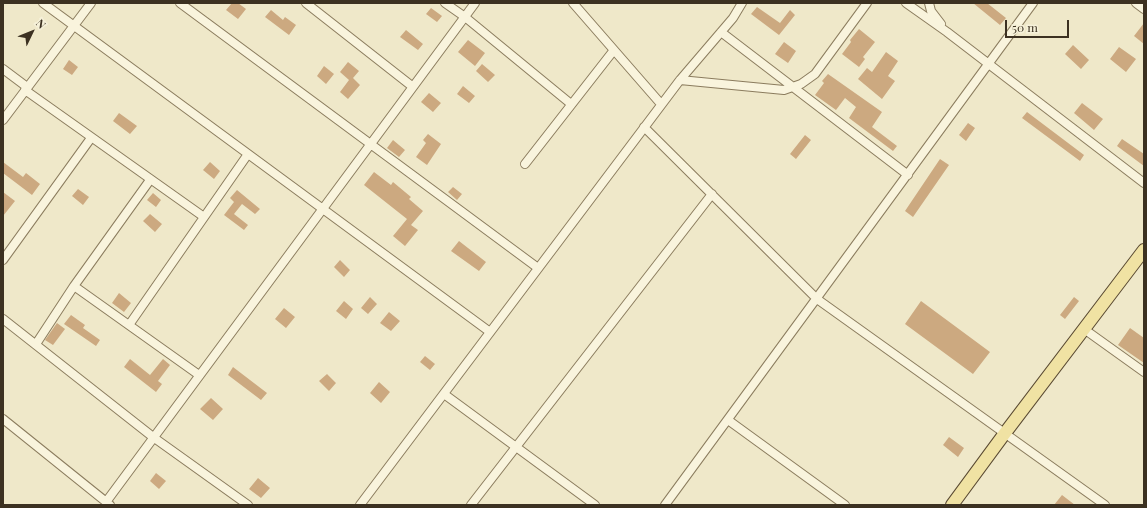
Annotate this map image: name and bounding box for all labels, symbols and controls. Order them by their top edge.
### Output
north arrow [12,12,52,52]
scale bar [1007,12,1071,38]
text: N [33,15,49,31]
text: 50 m [1012,19,1038,35]

